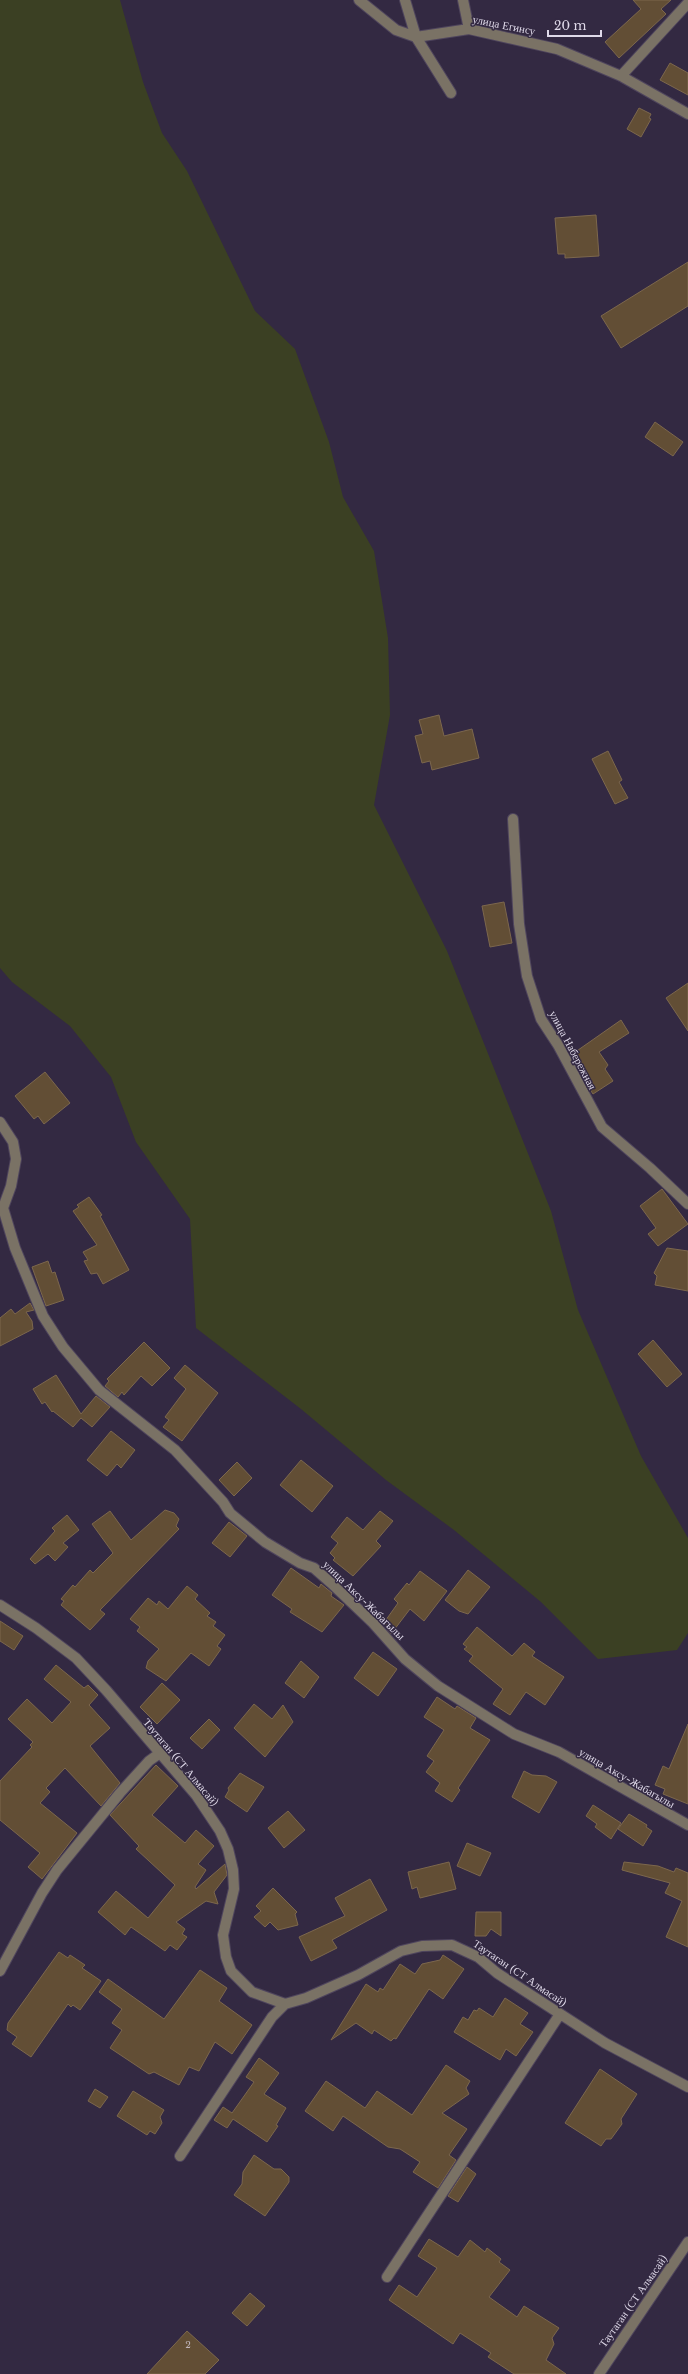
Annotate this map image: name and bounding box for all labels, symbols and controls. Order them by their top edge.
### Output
street label: улица Егинсу [471,12,537,38]
scale bar [548,12,601,38]
text: 20 m [554,18,586,33]
street label: улица Набережная [546,1008,600,1092]
street label: улица Аксу-Жабагылы [320,1557,408,1643]
street label: Таутаган (СТ Алмасай) [140,1715,222,1809]
street label: улица Аксу-Жабагылы [577,1745,678,1811]
street label: Таутаган (СТ Алмасай) [470,1936,570,2010]
street label: Таутаган (СТ Алмасай) [596,2252,670,2350]
house number: 2 [185,2339,191,2350]

